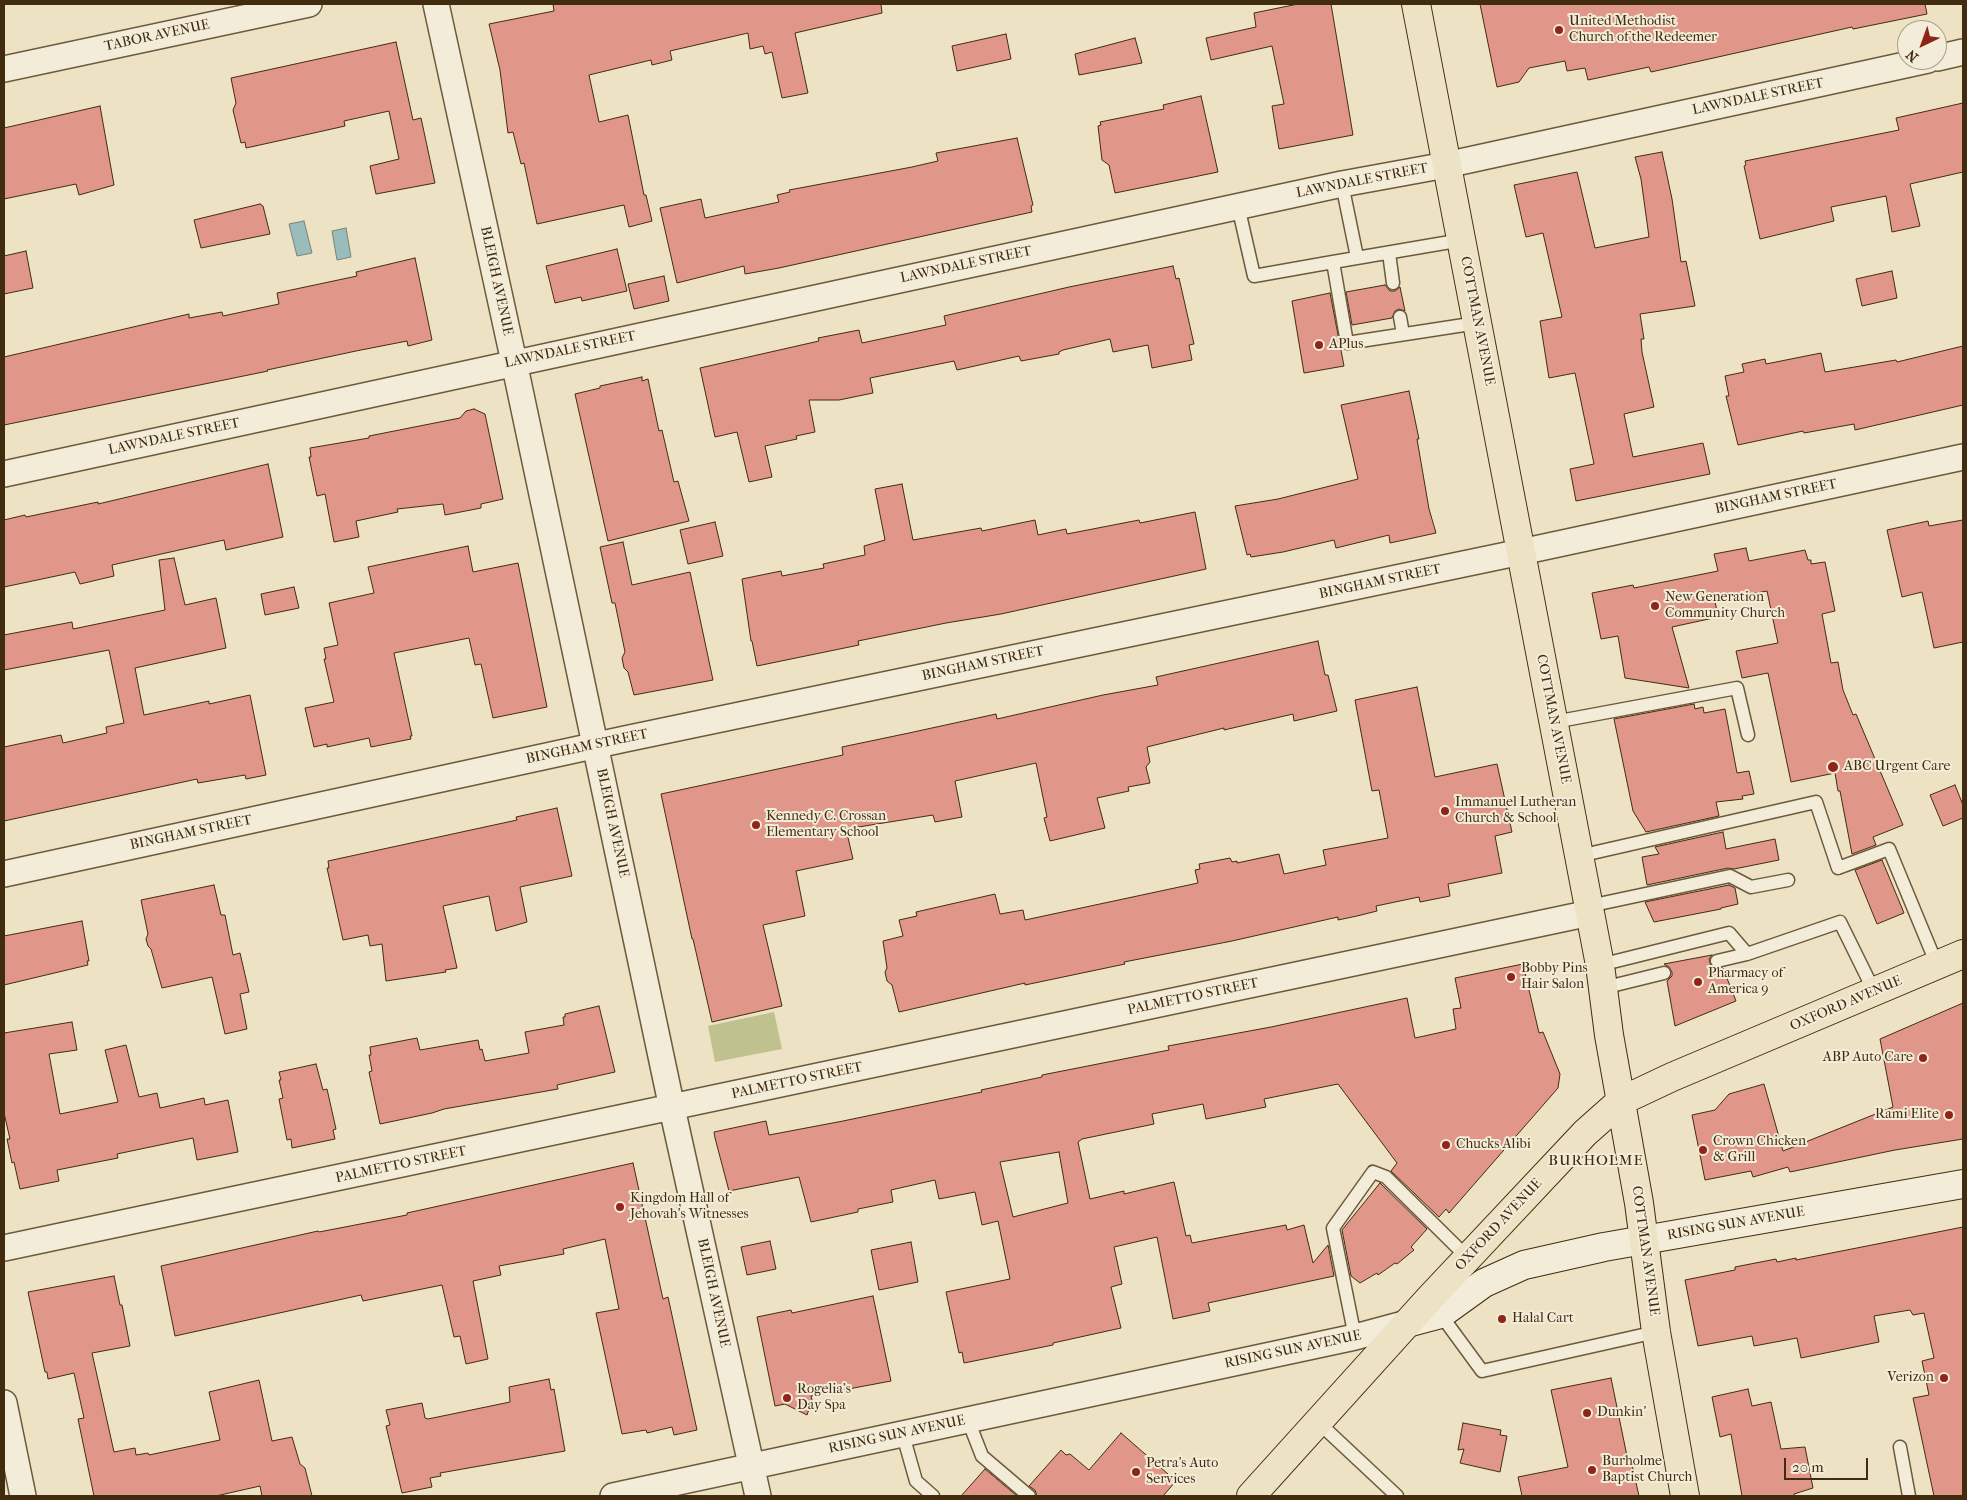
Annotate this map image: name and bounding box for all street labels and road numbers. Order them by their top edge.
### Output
street label: TABOR AVENUE [103,17,211,55]
street label: LAWNDALE STREET [1691,75,1825,119]
street label: LAWNDALE STREET [1295,160,1429,202]
street label: BLEIGH AVENUE [476,225,516,337]
street label: LAWNDALE STREET [899,243,1033,287]
street label: COTTMAN AVENUE [1456,255,1498,387]
street label: LAWNDALE STREET [503,328,637,372]
street label: LAWNDALE STREET [107,415,241,459]
street label: BINGHAM STREET [1714,476,1838,518]
street label: BINGHAM STREET [1318,561,1442,603]
street label: BINGHAM STREET [921,643,1045,685]
street label: COTTMAN AVENUE [1532,653,1574,785]
street label: BINGHAM STREET [525,726,649,768]
street label: BLEIGH AVENUE [592,767,632,879]
street label: BINGHAM STREET [129,812,253,854]
street label: OXFORD AVENUE [1788,973,1904,1035]
street label: PALMETTO STREET [1126,975,1260,1019]
street label: PALMETTO STREET [730,1059,864,1103]
street label: PALMETTO STREET [334,1143,468,1187]
street label: OXFORD AVENUE [1452,1175,1546,1275]
street label: COTTMAN AVENUE [1628,1185,1662,1317]
street label: RISING SUN AVENUE [1666,1204,1806,1244]
street label: BLEIGH AVENUE [693,1237,733,1349]
street label: RISING SUN AVENUE [1223,1327,1363,1373]
street label: RISING SUN AVENUE [827,1412,967,1458]

